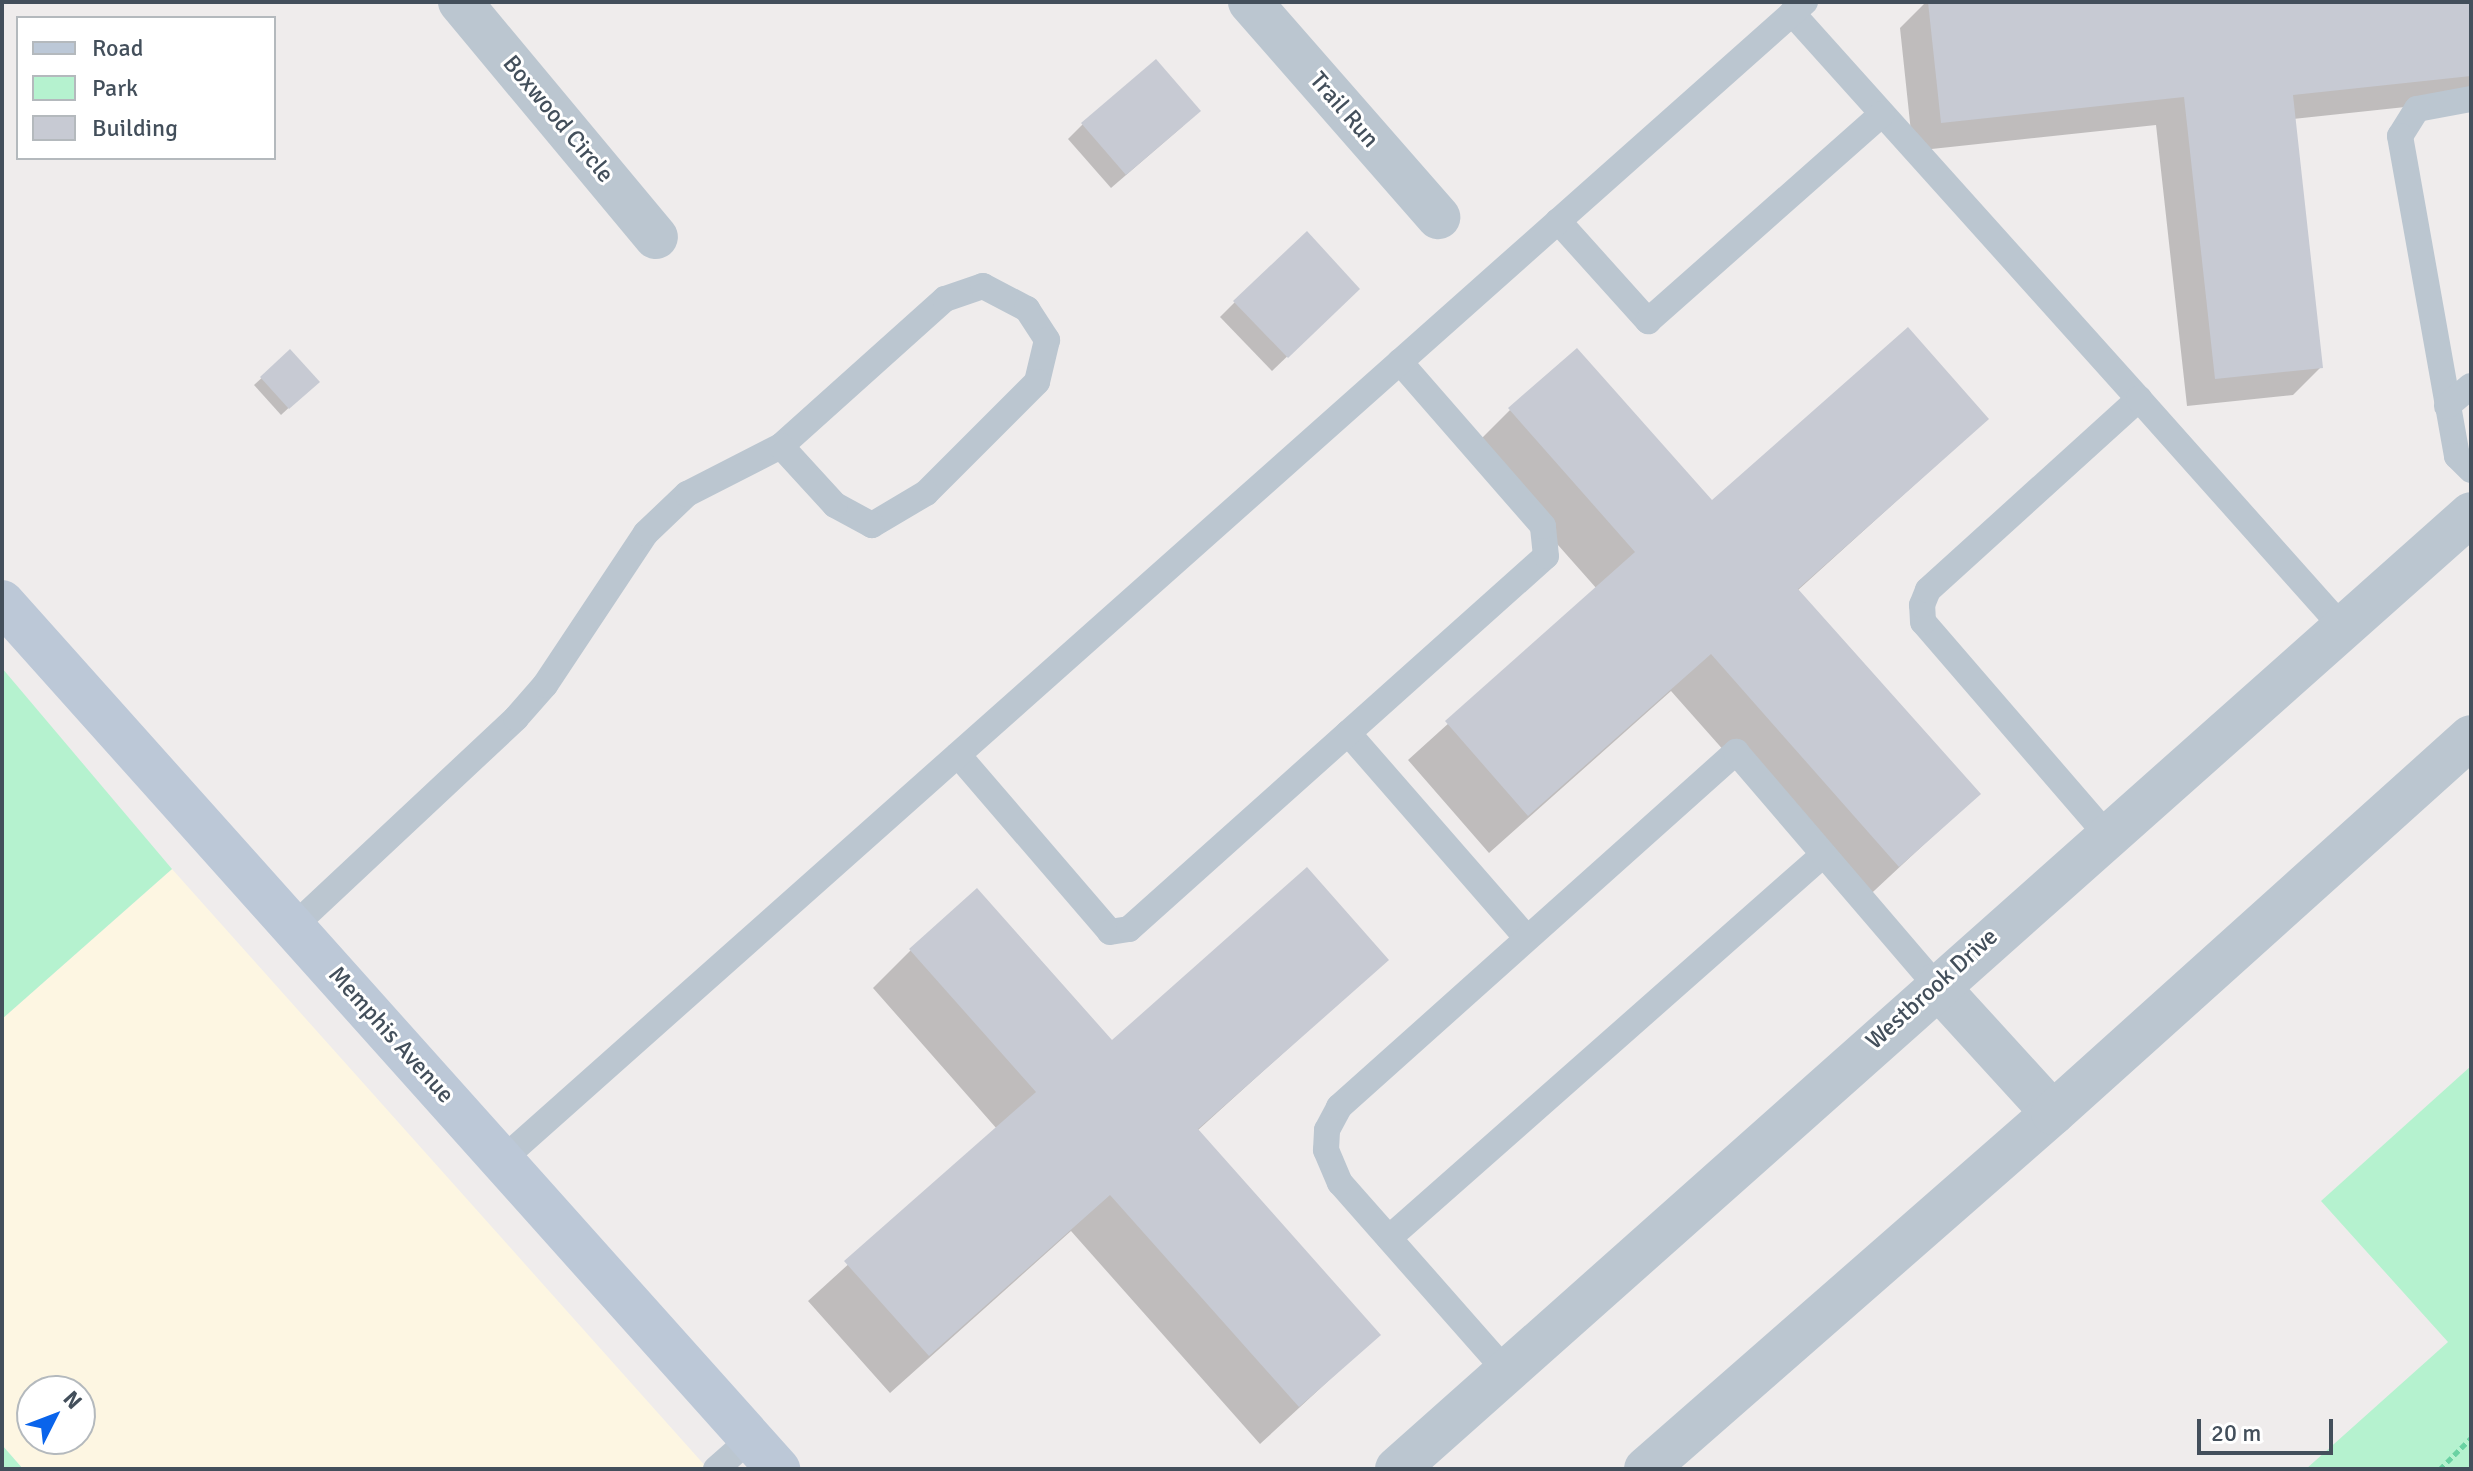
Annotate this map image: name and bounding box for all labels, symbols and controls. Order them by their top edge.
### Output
legend [16,16,276,160]
text: Road [92,33,143,63]
street label: Boxwood Circle [496,49,620,189]
street label: Trail Run [1303,66,1385,154]
text: Park [92,73,138,103]
text: Building [92,113,178,143]
street label: Westbrook Drive [1860,922,2004,1056]
street label: Memphis Avenue [322,961,460,1109]
north arrow [16,1375,96,1455]
text: N [58,1385,88,1415]
scale bar [2201,1403,2337,1453]
text: 20 m [2211,1418,2261,1448]

